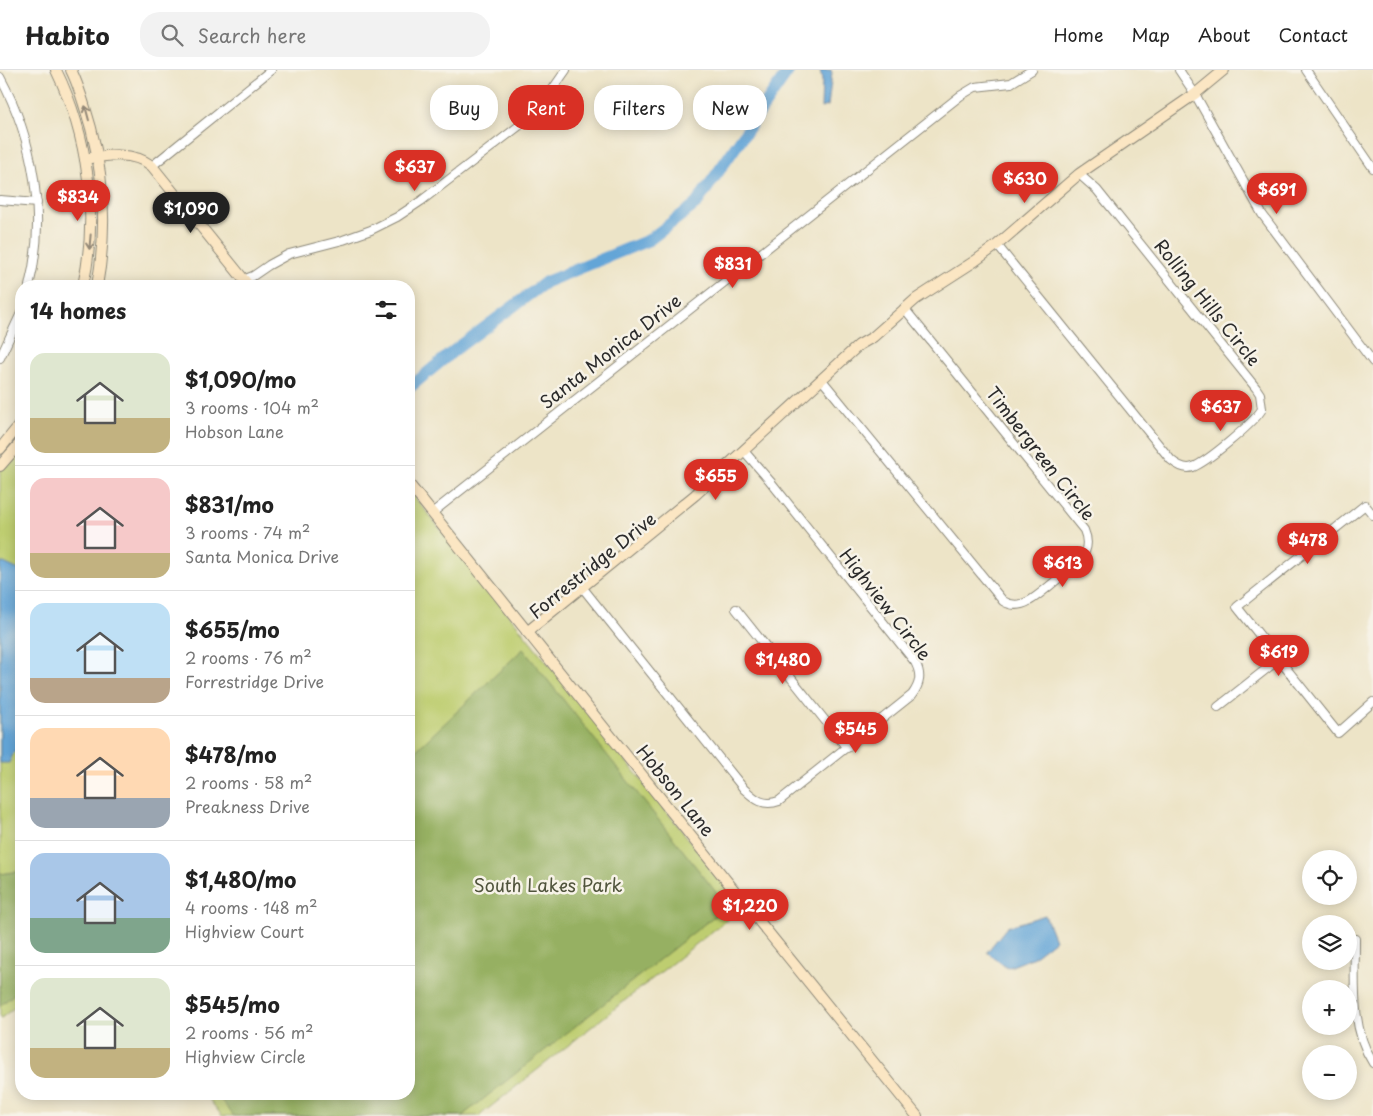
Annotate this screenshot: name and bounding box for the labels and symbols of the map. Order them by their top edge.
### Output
one-way arrow [81,105,91,121]
pin: $637 [385,150,445,192]
pin: $630 [995,162,1055,204]
pin: $691 [1247,172,1307,215]
pin: $834 [48,180,108,222]
pin: $1,090 [150,191,232,234]
street label: Rolling Hills Circle [1149,233,1268,371]
one-way arrow [85,234,94,250]
pin: $831 [703,246,763,289]
street label: Santa Monica Drive [534,287,687,415]
street label: Timbergreen Circle [980,380,1102,526]
pin: $637 [1191,390,1251,432]
pin: $655 [686,458,746,501]
street label: Forrestridge Drive [523,505,661,625]
pin: $478 [1278,522,1338,565]
street label: Highview Circle [834,542,939,666]
pin: $613 [1033,546,1093,588]
pin: $619 [1249,634,1309,677]
pin: $1,480 [742,642,824,685]
pin: $545 [826,712,886,754]
street label: Hobson Lane [631,738,722,842]
park label: South Lakes Park [474,871,622,898]
pin: $1,220 [709,888,791,931]

